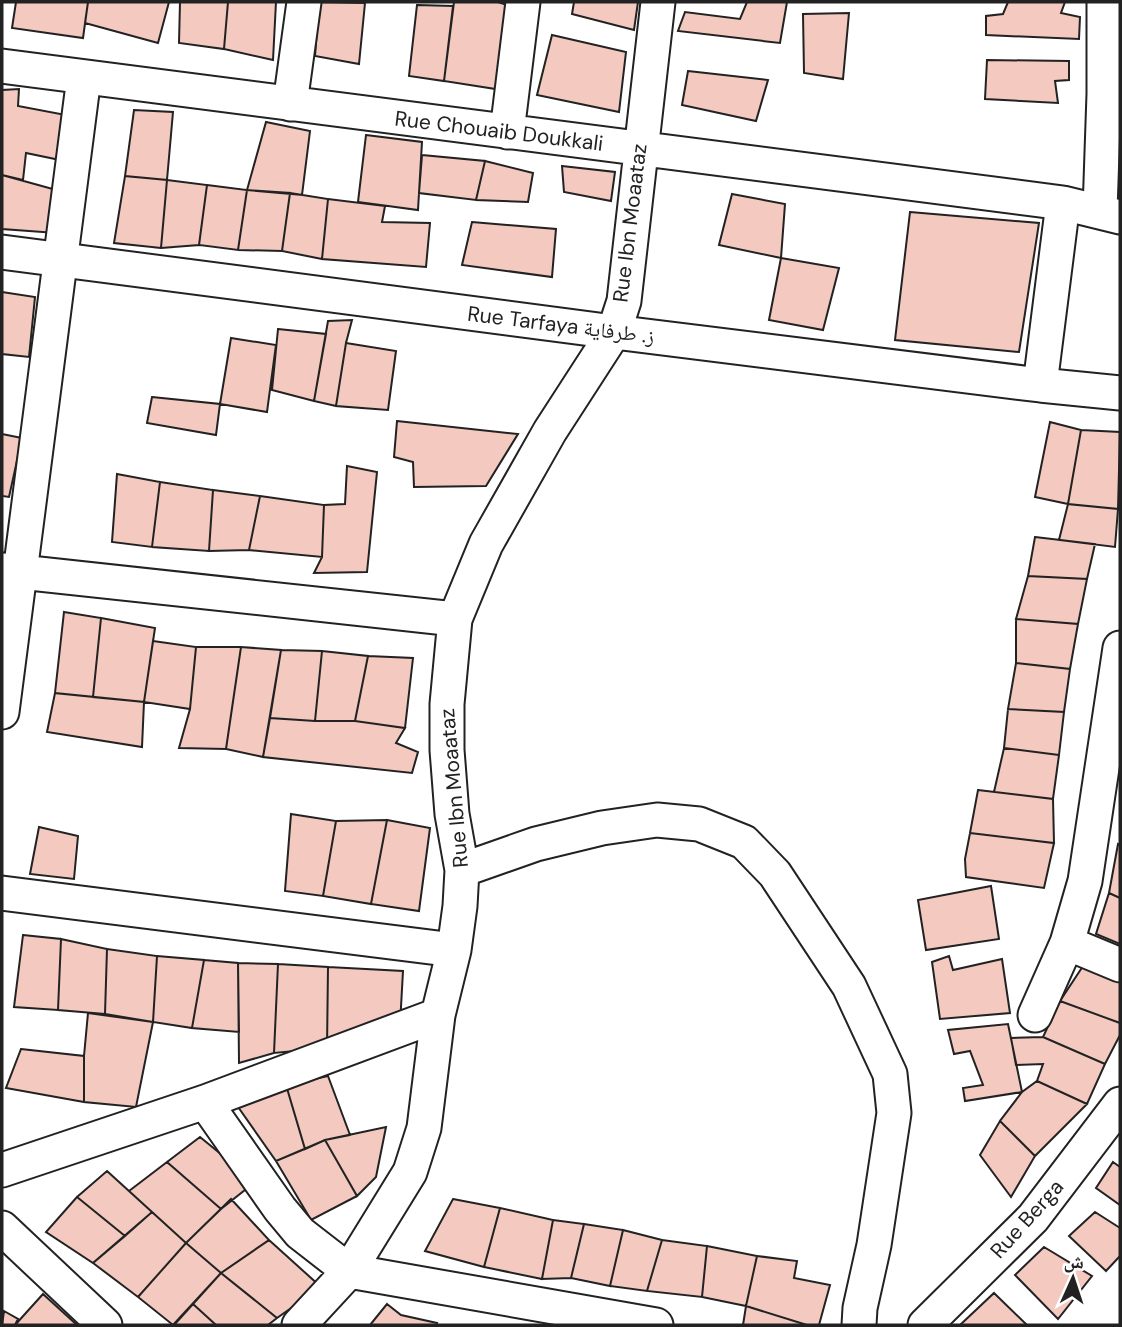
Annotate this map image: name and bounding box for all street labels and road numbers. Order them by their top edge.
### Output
street label: Rue Chouaib Doukkali [393,104,605,158]
street label: Rue Ibn Moaataz [606,142,654,304]
street label: Rue Tarfaya ز. طرفاية [466,300,656,350]
street label: Rue Ibn Moaataz [433,707,475,869]
street label: Rue Berga [984,1173,1070,1265]

